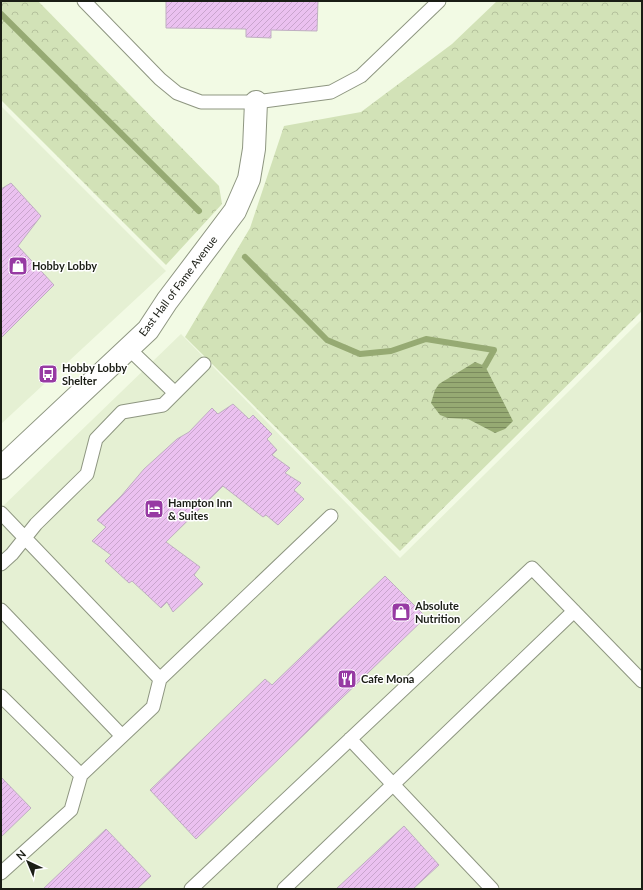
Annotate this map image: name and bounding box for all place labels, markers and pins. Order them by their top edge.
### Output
shop icon: Hobby Lobby [7,255,29,277]
place label: Hobby Lobby [32,259,97,272]
place label: Hobby Lobby Shelter [62,361,127,387]
bus stop icon: Hobby Lobby Shelter [37,363,59,385]
place label: Hampton Inn & Suites [168,496,232,522]
hotel icon: Hampton Inn & Suites [143,498,165,520]
place label: Absolute Nutrition [414,599,460,625]
shop icon: Absolute Nutrition [390,601,412,623]
restaurant icon: Cafe Mona [336,668,358,690]
place label: Cafe Mona [361,672,414,685]

